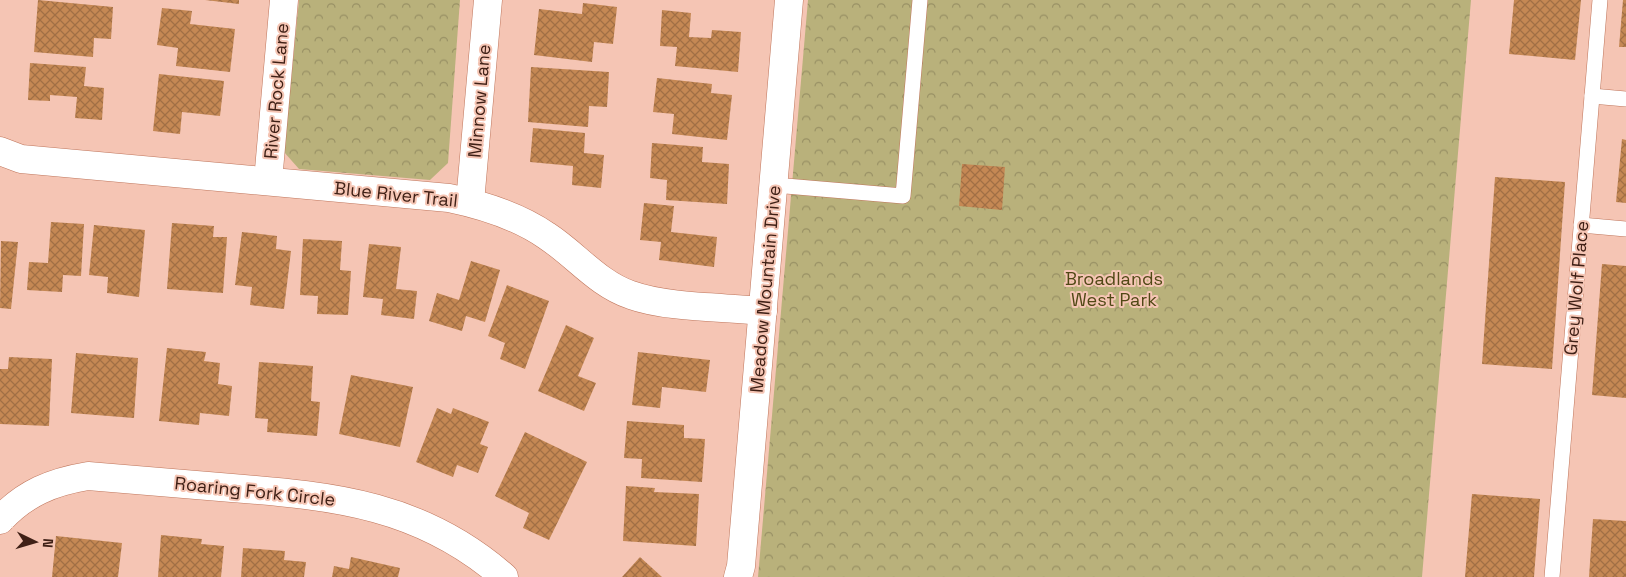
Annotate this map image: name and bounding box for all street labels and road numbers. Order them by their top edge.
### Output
street label: River Rock Lane [259,22,293,160]
street label: Minnow Lane [463,43,495,159]
street label: Blue River Trail [333,176,459,212]
street label: Meadow Mountain Drive [744,184,786,394]
street label: Grey Wolf Place [1559,220,1593,356]
street label: Roaring Fork Circle [174,471,336,511]

